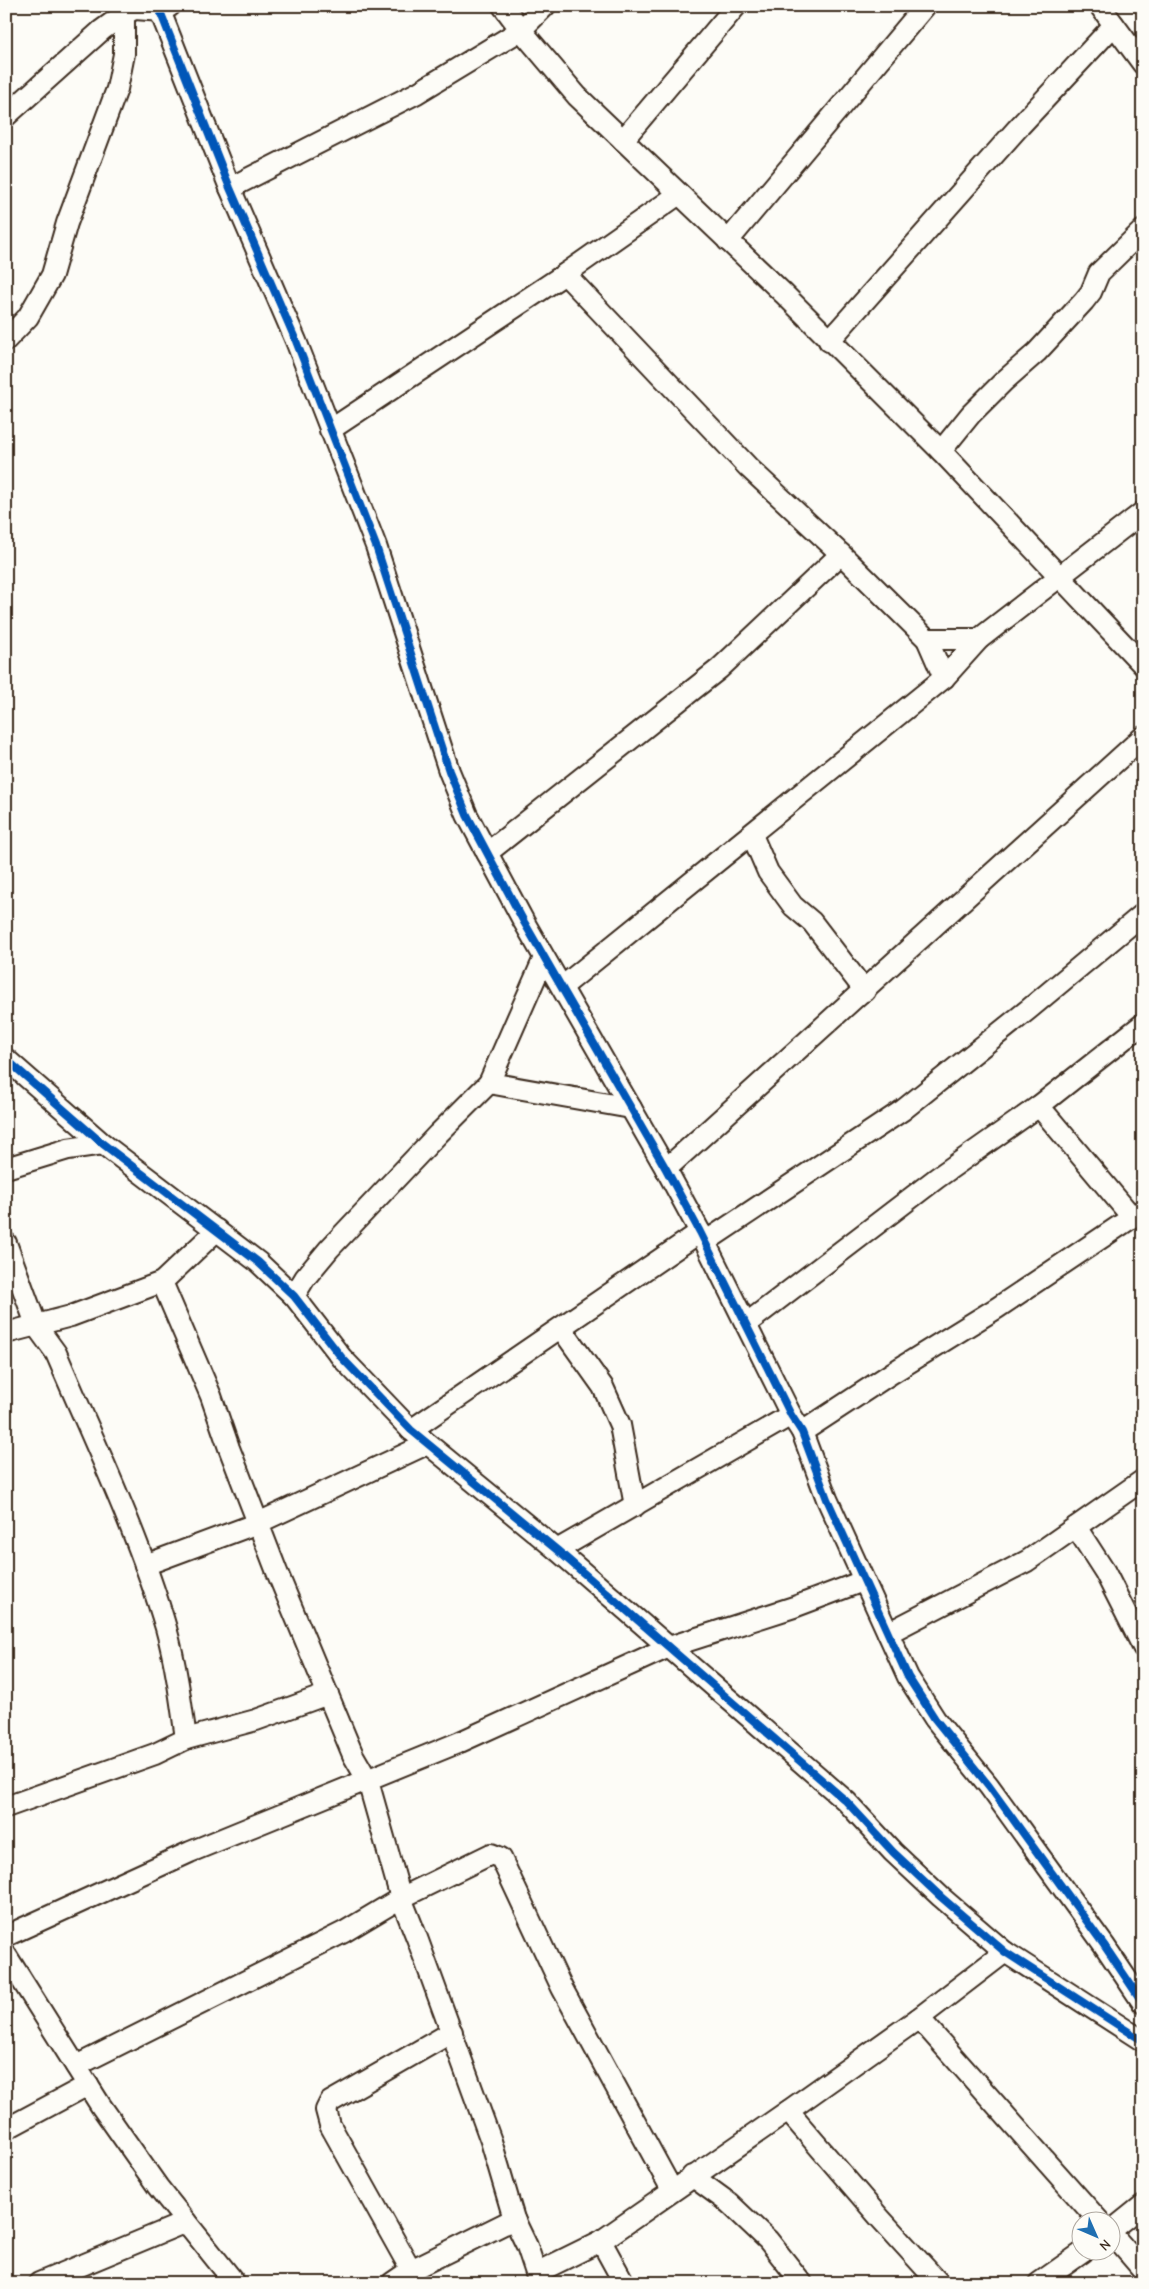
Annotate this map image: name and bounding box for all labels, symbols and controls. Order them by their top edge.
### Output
north arrow [1072,2212,1122,2262]
text: N [1096,2236,1114,2254]

